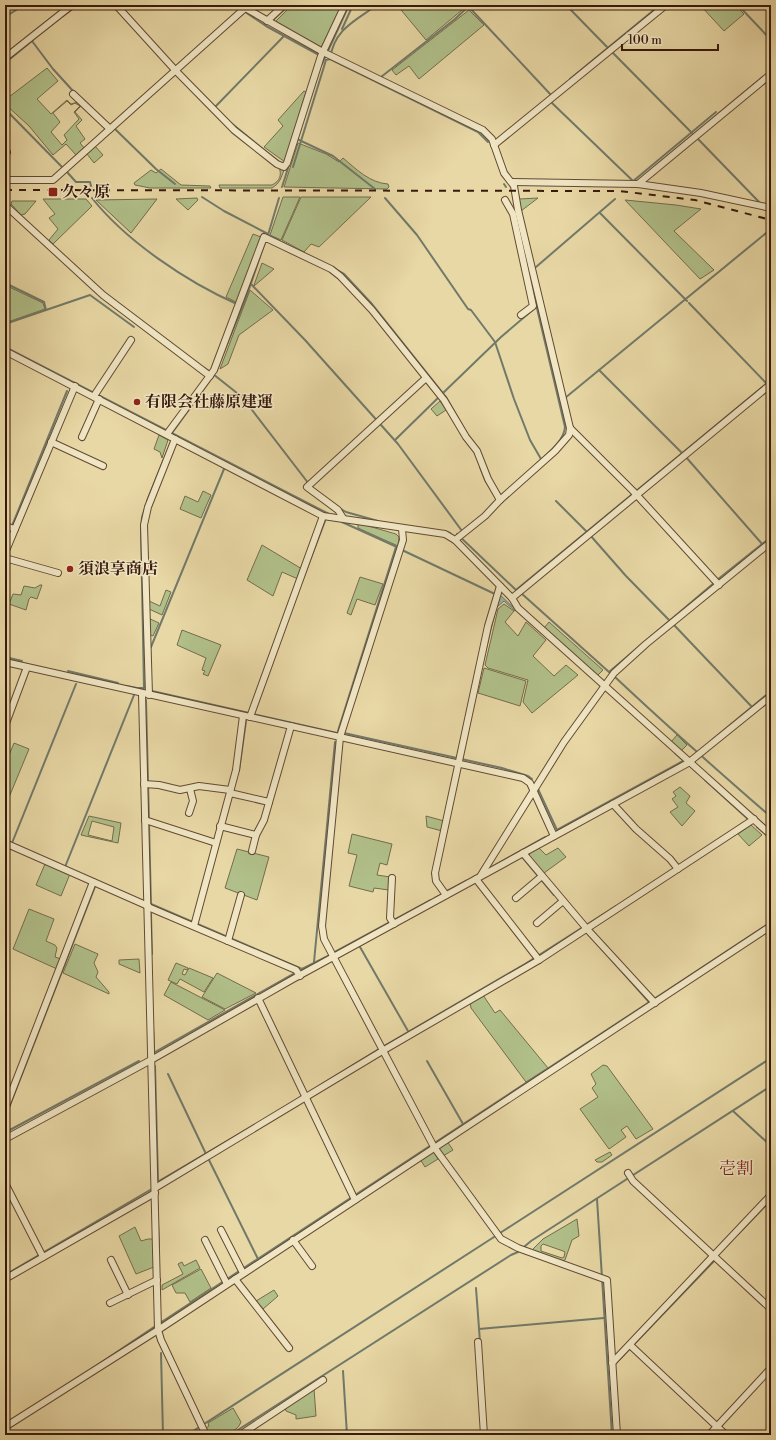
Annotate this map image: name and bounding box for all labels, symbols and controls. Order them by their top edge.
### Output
scale bar [622,26,718,52]
text: 100 m [628,33,662,48]
place label: 久々原 [62,182,110,202]
marker: 久々原 [47,186,59,198]
place label: 有限会社藤原建運 [145,392,273,412]
marker: 有限会社藤原建運 [132,397,142,407]
place label: 須浪享商店 [78,559,158,579]
marker: 須浪享商店 [65,564,75,574]
district label: 壱割 [719,1158,753,1180]

